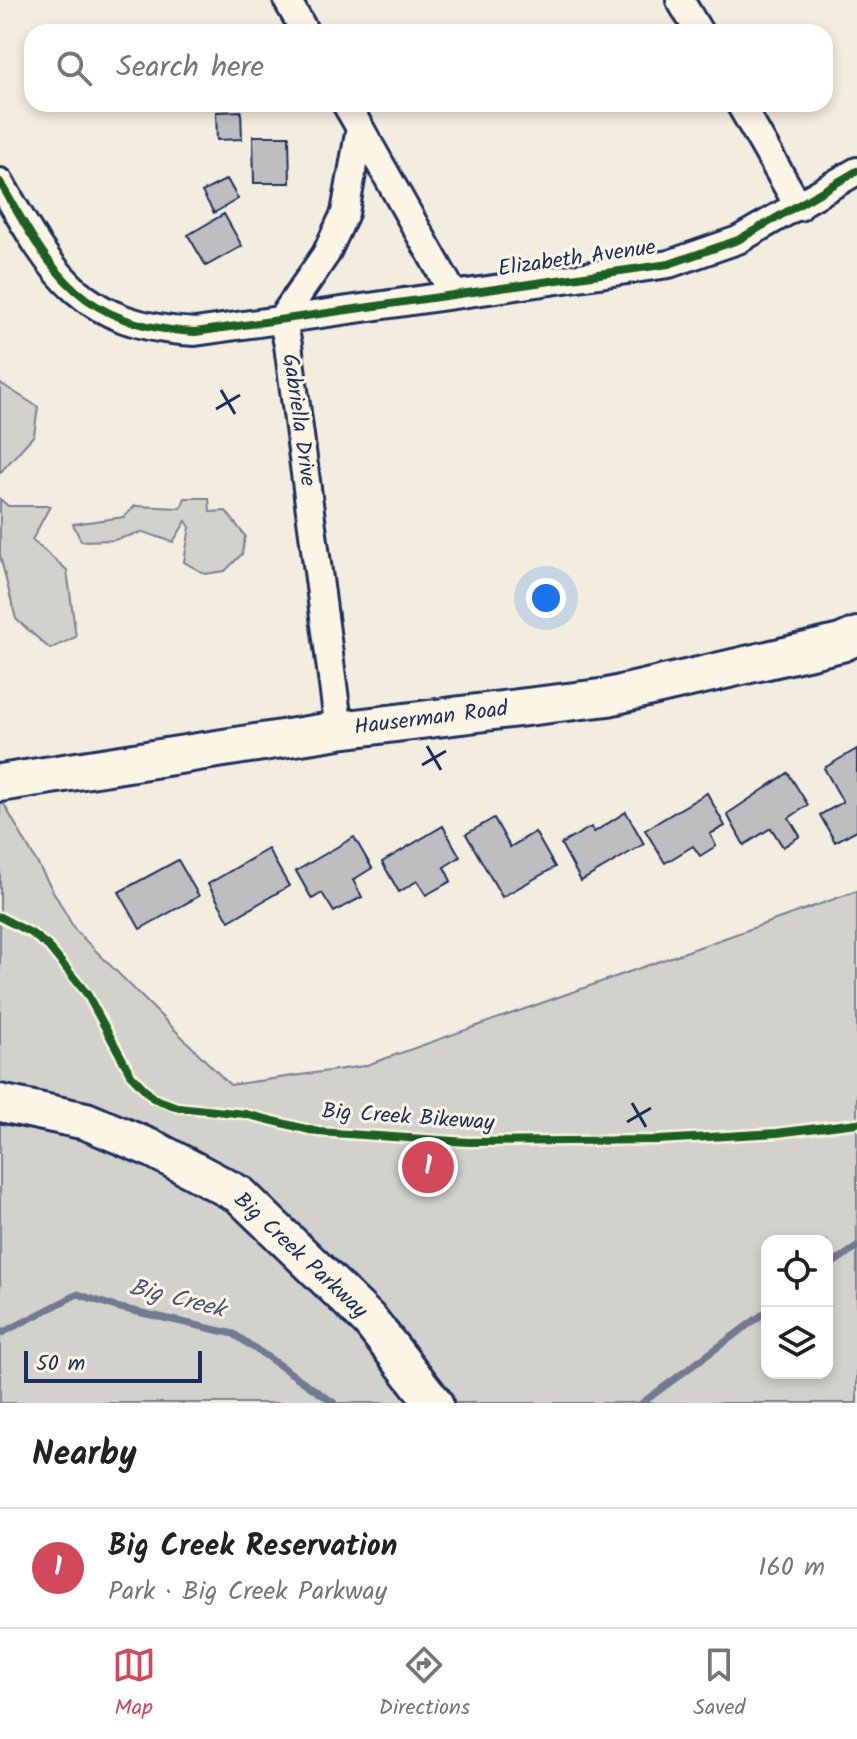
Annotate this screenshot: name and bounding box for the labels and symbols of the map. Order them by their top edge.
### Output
street label: Elizabeth Avenue [496,231,658,287]
street label: Gabriella Drive [271,351,325,489]
your location [526,578,566,618]
street label: Hauserman Road [352,692,511,746]
street label: Big Creek Bikeway [321,1095,496,1142]
pin: 1 [402,1137,454,1197]
street label: Big Creek Parkway [225,1184,376,1328]
water label: Big Creek [125,1268,233,1331]
scale bar [24,1347,202,1383]

